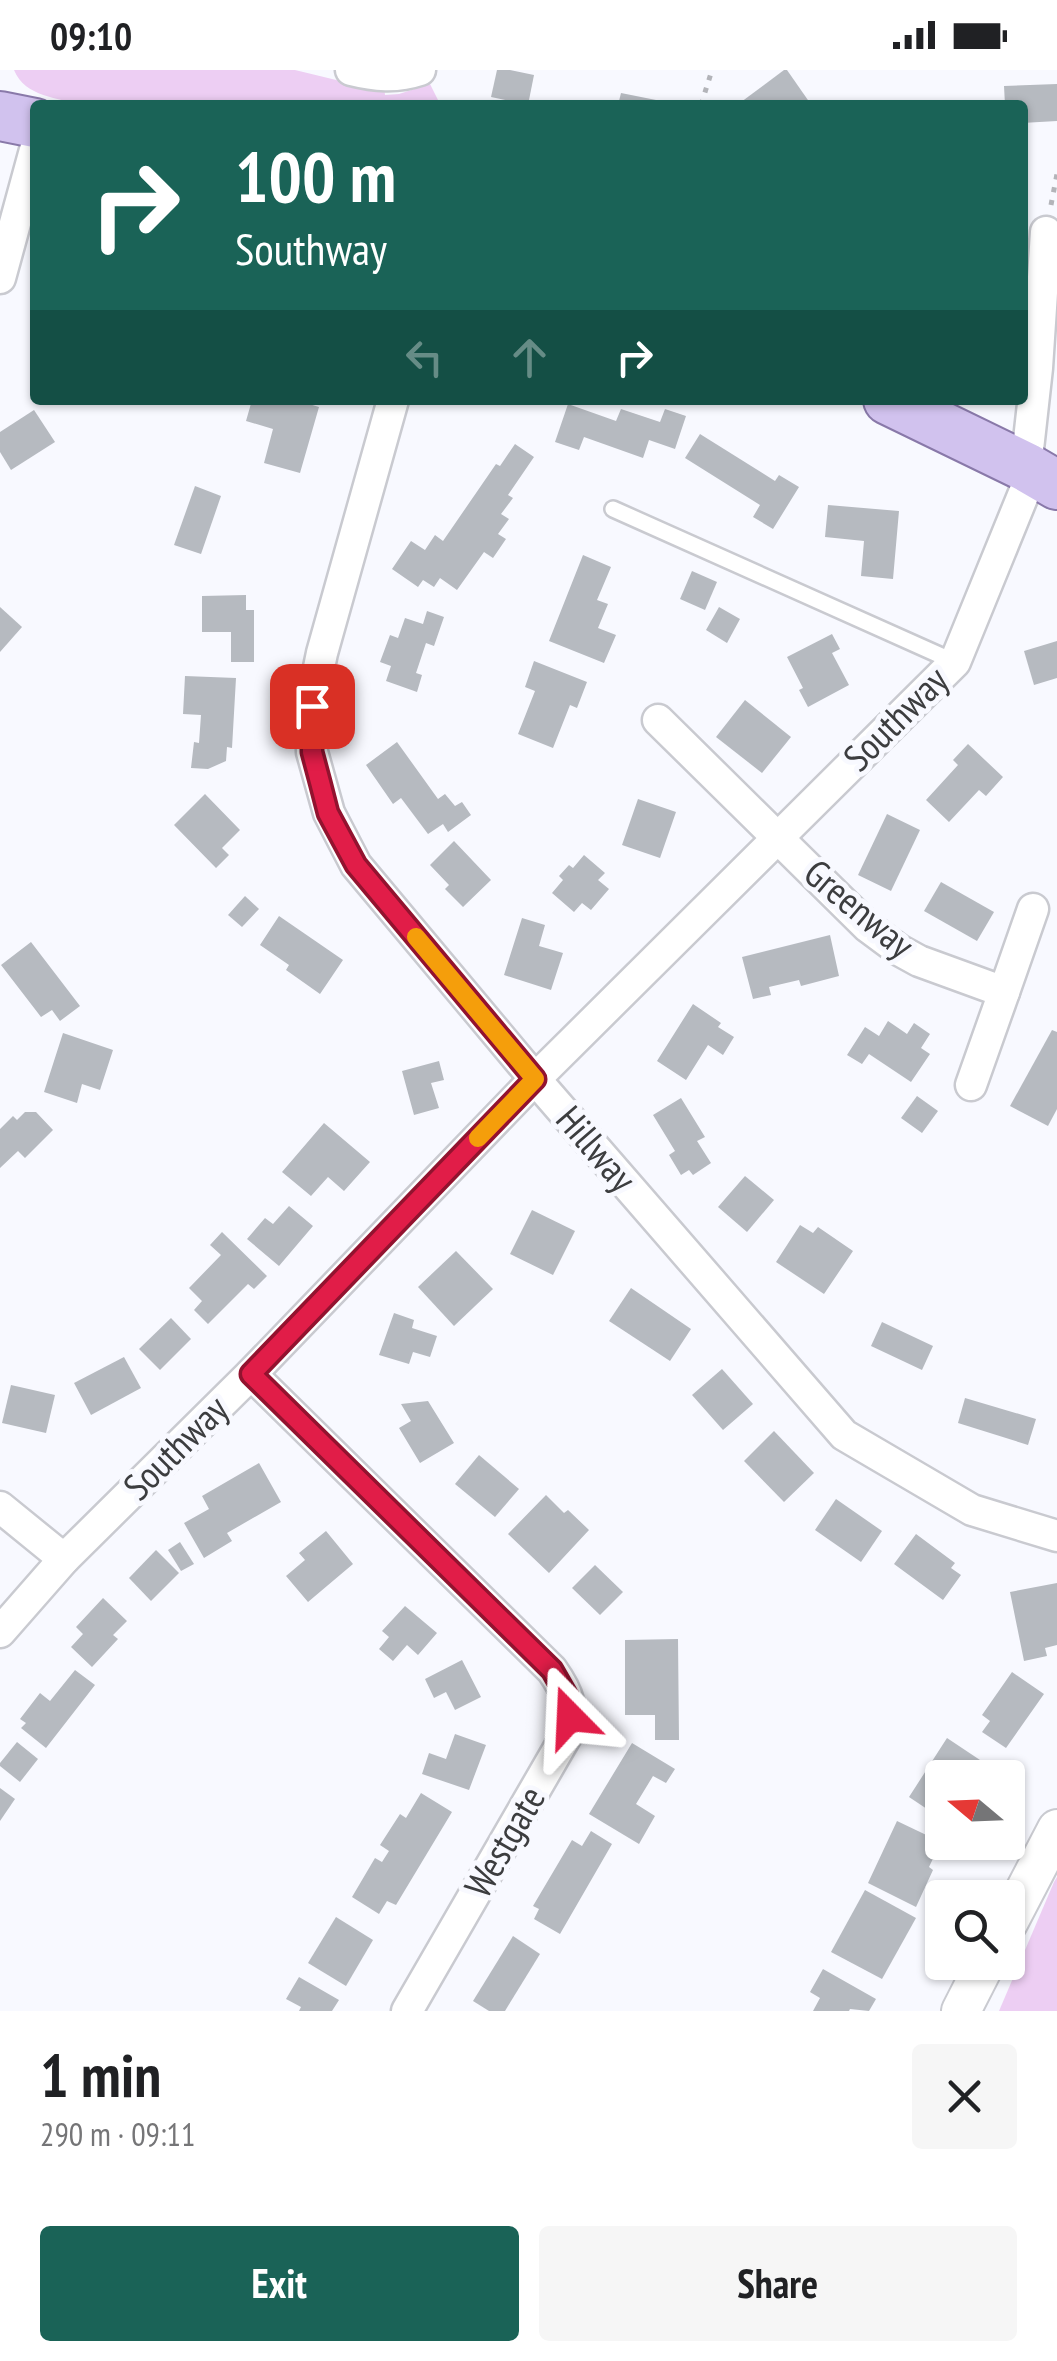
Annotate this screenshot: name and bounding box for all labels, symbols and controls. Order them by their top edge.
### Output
text: 09:10 [50,11,132,60]
text: 100 m [235,131,396,221]
icon: right [70,140,200,270]
text: Southway [235,219,387,277]
icon: left [397,330,452,385]
icon: ahead [502,330,557,385]
icon: right [607,330,662,385]
street label: Southway [832,655,958,781]
pin [270,664,355,749]
icon: arrive [285,679,340,734]
street label: Greenway [795,848,926,968]
street label: Hillway [546,1095,648,1202]
street label: Southway [112,1384,238,1510]
position arrow [518,1665,622,1769]
north arrow [925,1760,1025,1860]
map controls [925,1760,1025,1980]
street label: Westgate [452,1777,555,1906]
button: search [925,1880,1025,1980]
text: 1 min [40,2036,161,2114]
button: close [912,2044,1017,2149]
text: 290 m · 09:11 [40,2113,195,2155]
button: Exit [40,2226,519,2341]
button: Share [539,2226,1017,2341]

